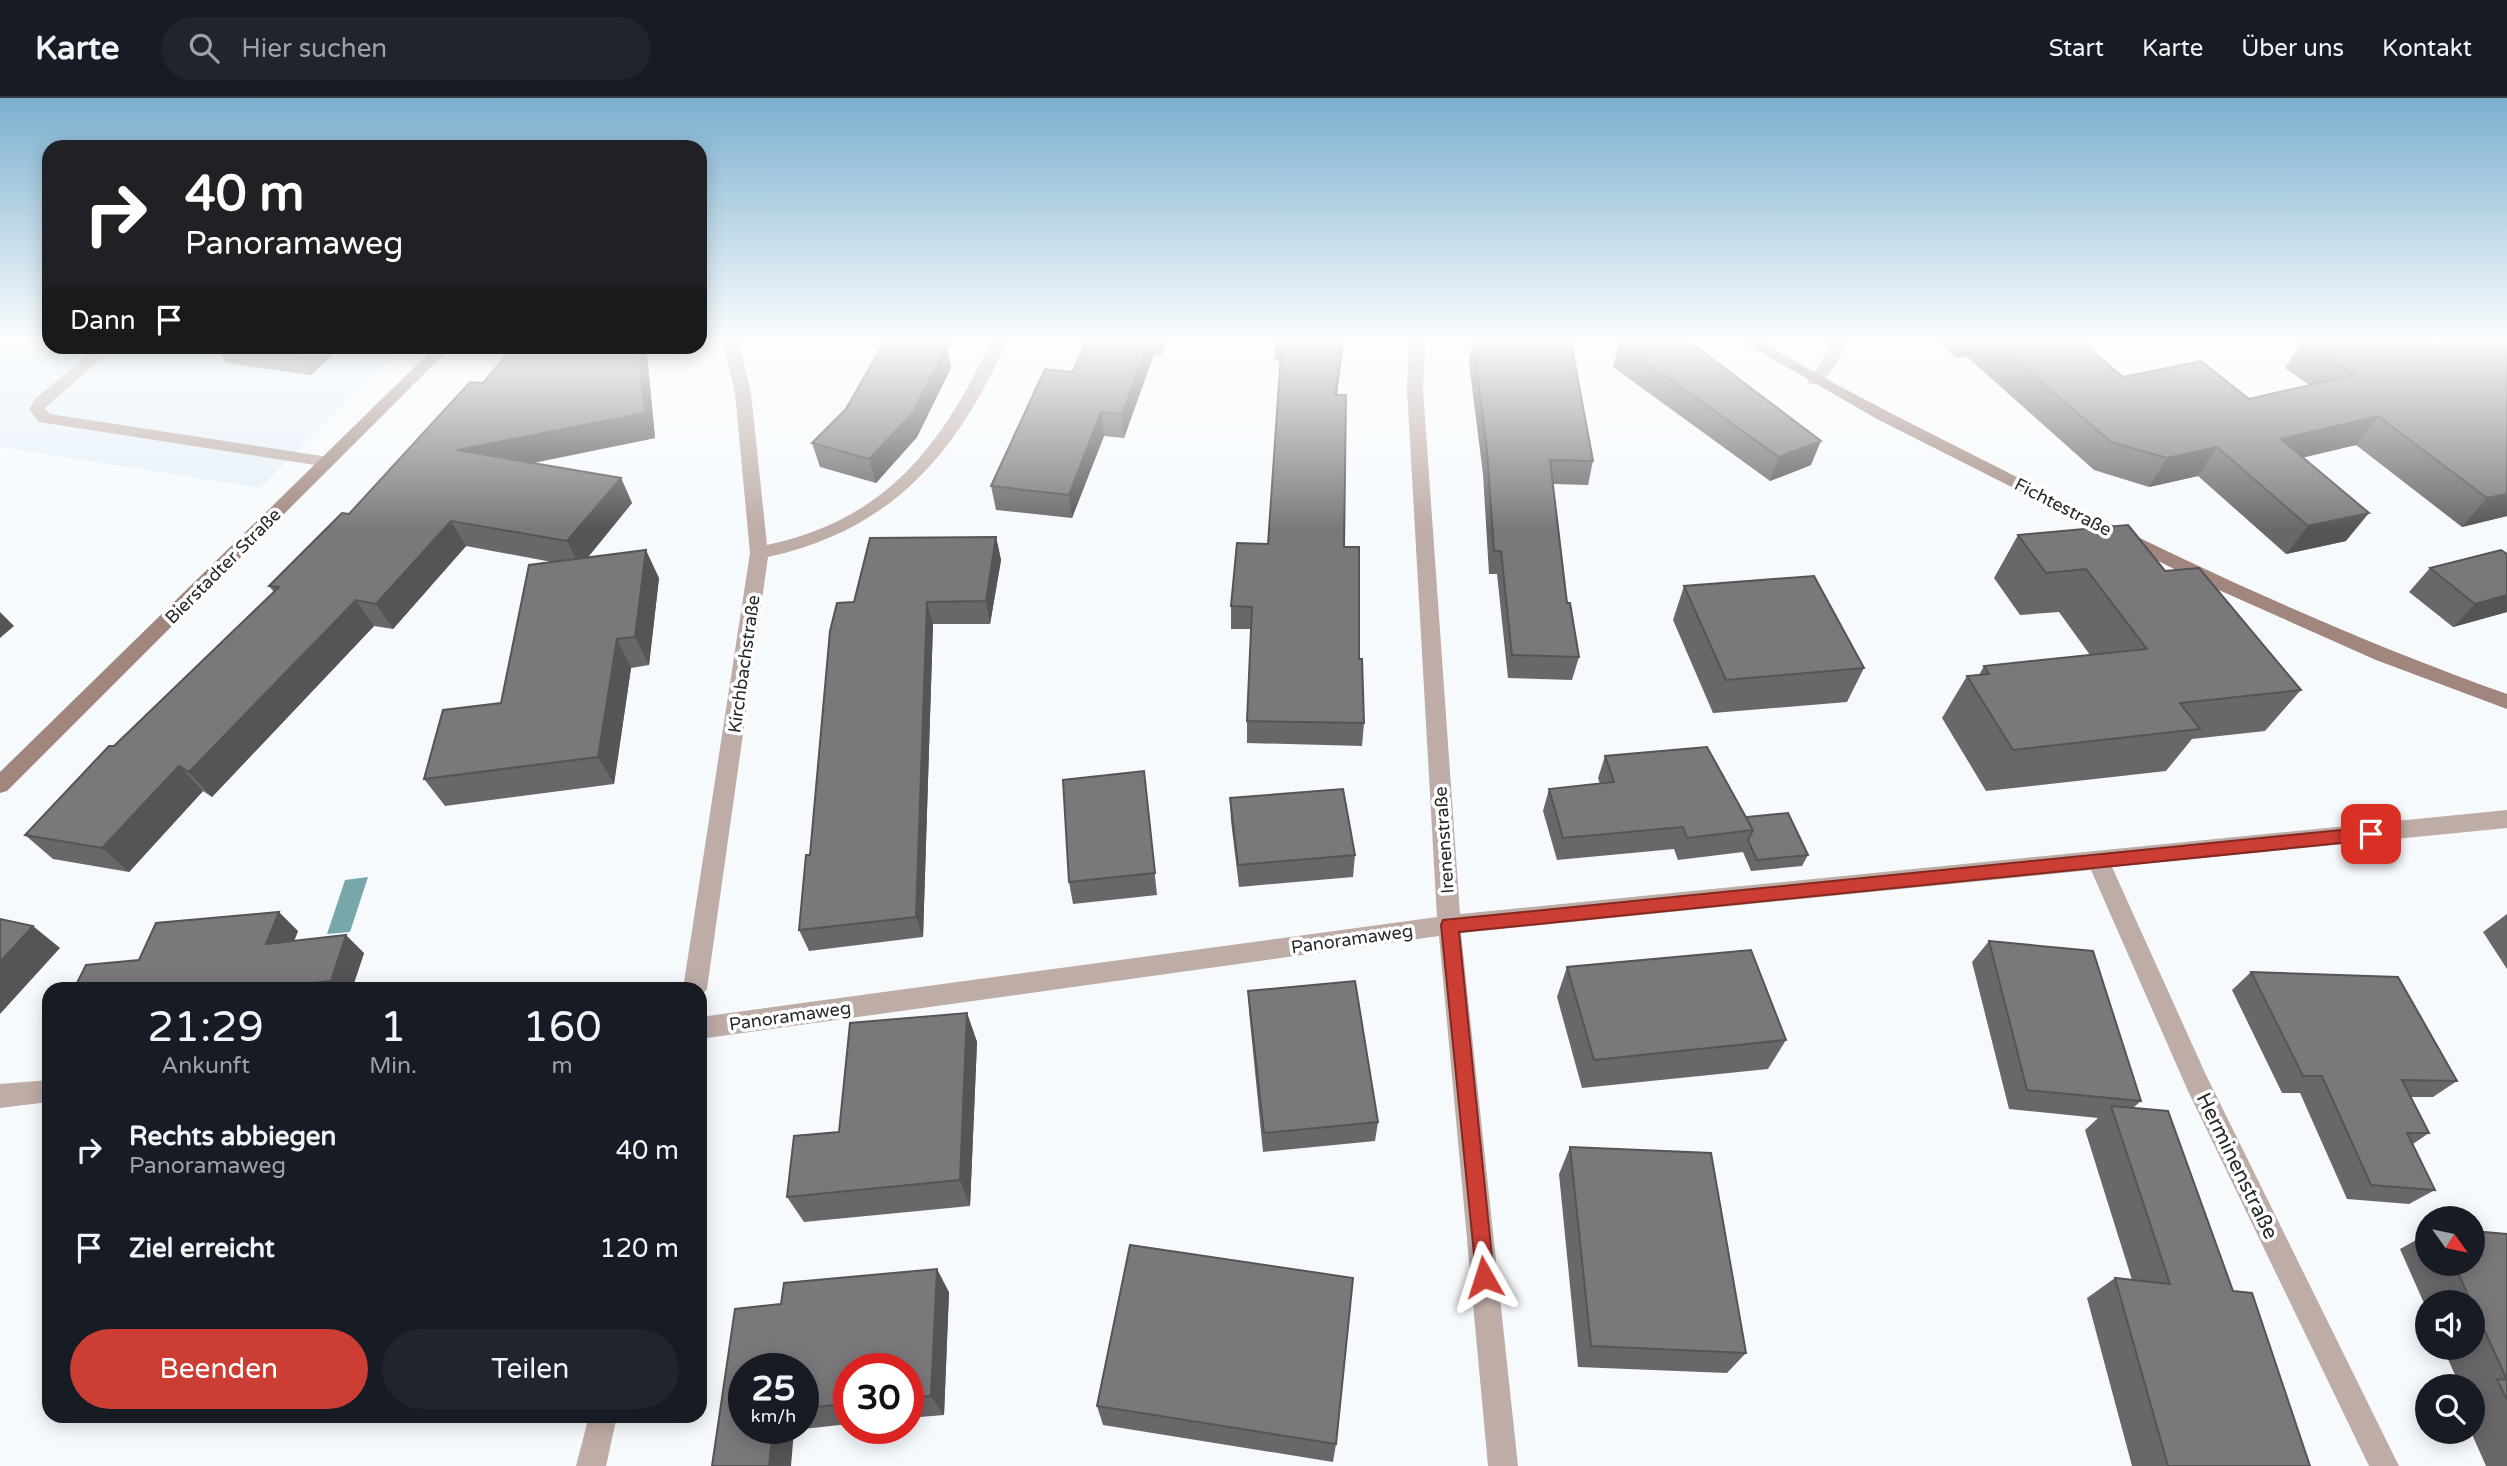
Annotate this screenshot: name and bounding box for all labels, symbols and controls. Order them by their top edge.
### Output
search box [161,17,651,80]
text: Karte [35,29,119,68]
icon: search [185,29,223,67]
text: Hier suchen [241,33,387,64]
text: Start [2049,34,2104,63]
text: Karte [2142,34,2203,63]
text: Über uns [2241,34,2344,63]
text: Kontakt [2382,34,2472,63]
text: 40 m [185,165,304,224]
icon: right [70,168,161,259]
text: Panoramaweg [185,225,403,263]
icon: arrive [150,301,188,339]
text: Dann [70,305,136,336]
street label: Fichtestraße [2011,473,2115,541]
street label: Bierstadter Straße [160,503,286,629]
street label: Kirchbachstraße [723,593,765,735]
street label: Irenenstraße [1429,786,1459,894]
pin [2341,804,2401,864]
icon: arrive [2352,815,2390,853]
street label: Panoramaweg [1290,920,1414,958]
street label: Panoramaweg [728,997,852,1035]
text: 21:29 [147,1002,264,1053]
text: 1 [380,1002,406,1053]
text: 160 [522,1002,602,1053]
text: Ankunft [161,1052,250,1080]
text: Min. [369,1052,417,1080]
text: m [551,1052,573,1080]
street label: Herminenstraße [2191,1089,2283,1243]
text: Rechts abbiegen [129,1121,336,1152]
icon: right [70,1131,108,1169]
text: 40 m [616,1135,679,1166]
text: Panoramaweg [129,1152,286,1180]
north arrow [2415,1206,2485,1276]
map controls [2415,1206,2485,1444]
icon: arrive [70,1229,108,1267]
text: Ziel erreicht [129,1233,275,1264]
text: 120 m [599,1233,679,1264]
position arrow [1447,1240,1521,1314]
button: sound [2415,1290,2485,1360]
button: Beenden [70,1329,368,1409]
button: Teilen [382,1329,679,1409]
speed limit sign: 30 [833,1353,924,1444]
text: 25 [752,1368,795,1410]
button: search [2415,1374,2485,1444]
text: km/h [751,1405,796,1427]

